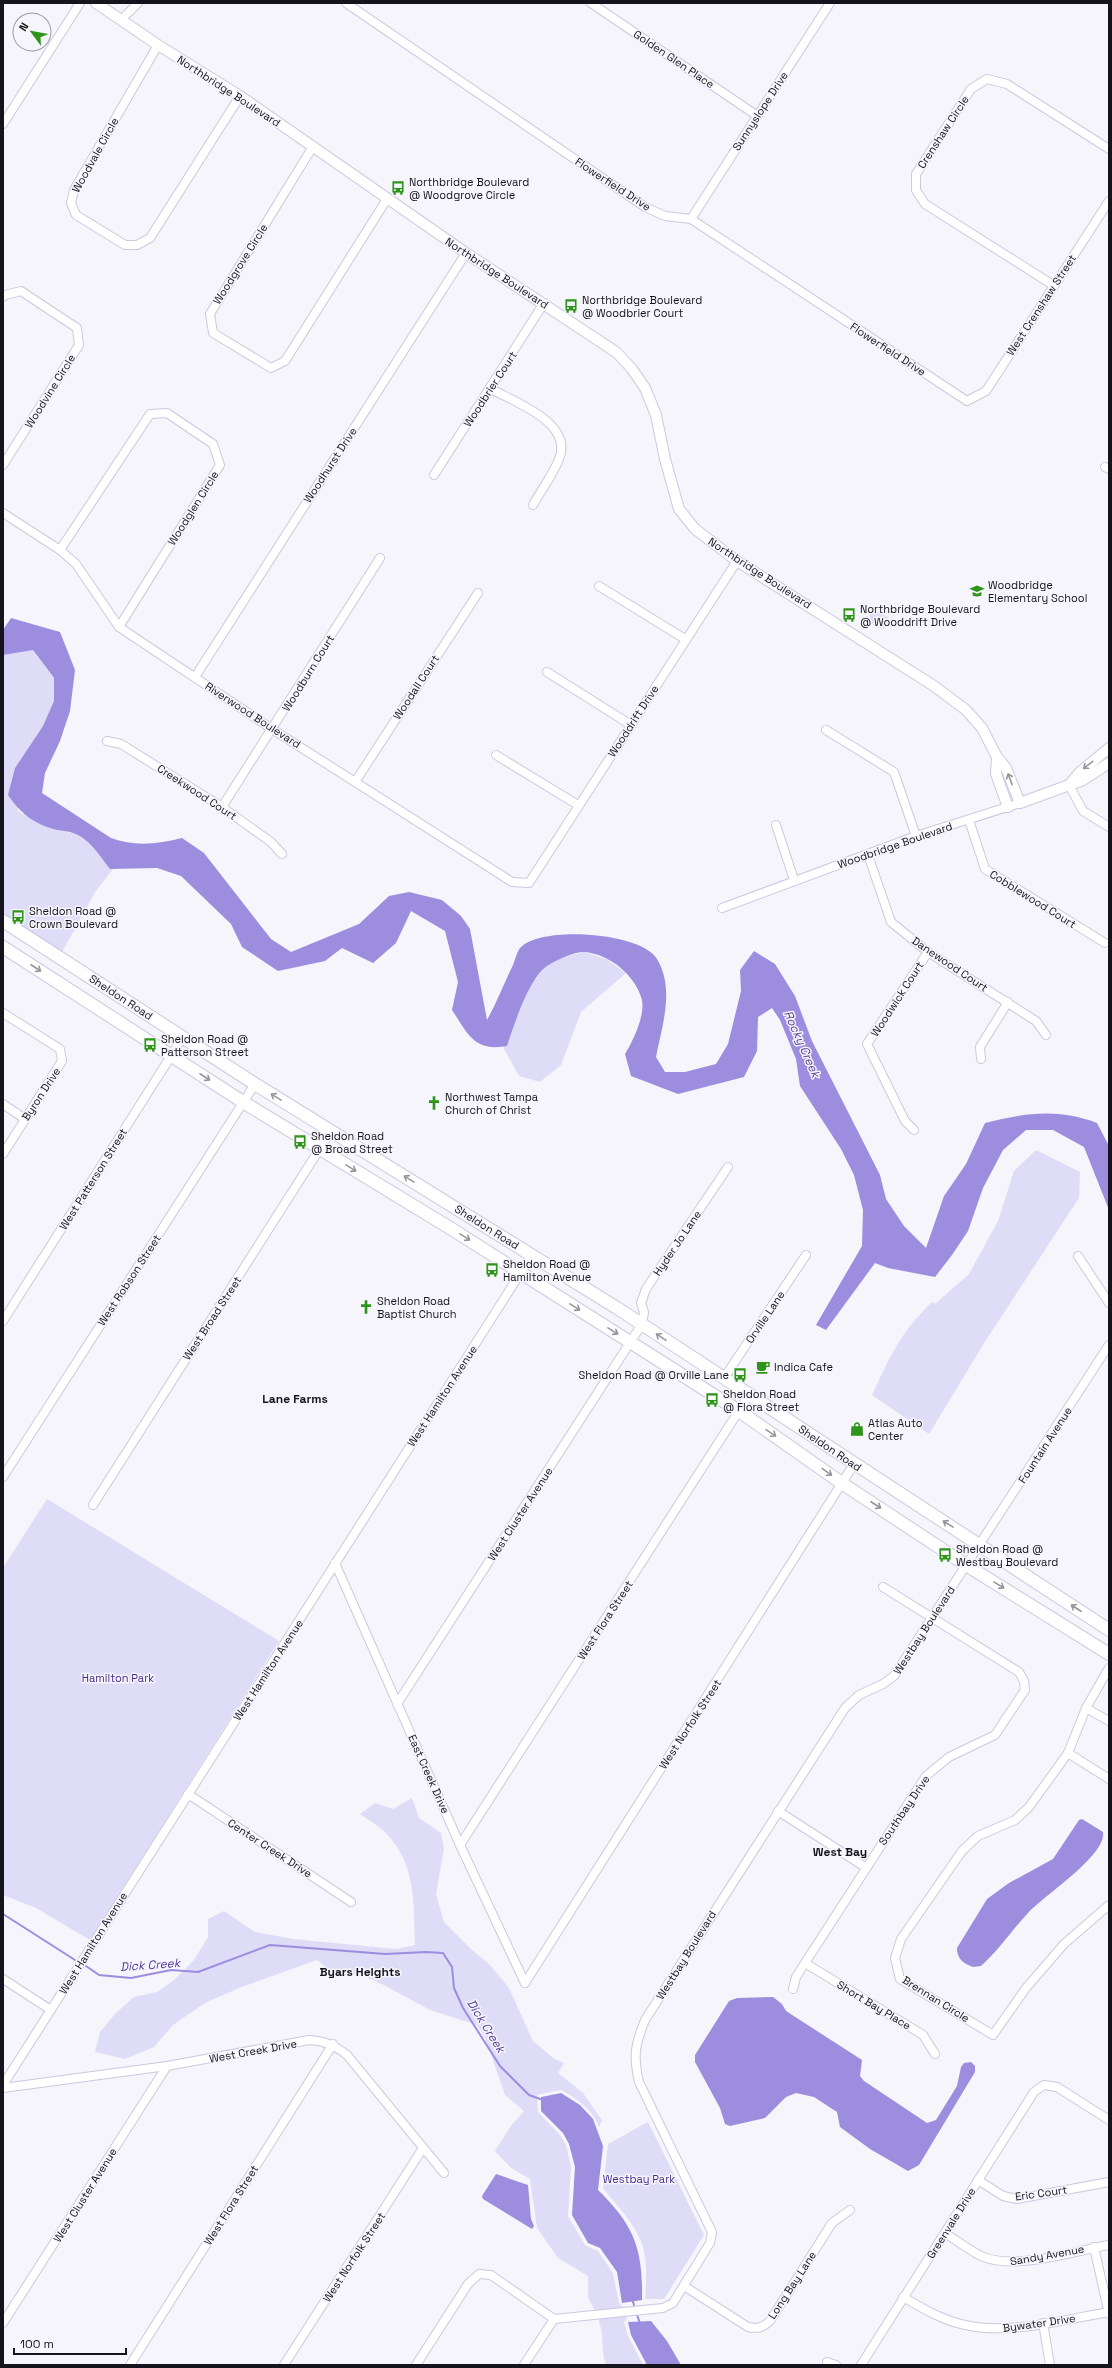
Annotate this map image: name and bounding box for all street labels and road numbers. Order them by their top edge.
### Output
street label: Golden Glen Place [631,27,717,91]
street label: Northbridge Boulevard [175,52,283,130]
street label: Sunnyslope Drive [729,69,791,153]
street label: Crenshaw Circle [914,93,972,171]
street label: Woodvale Circle [69,115,121,195]
street label: Flowerfield Drive [573,154,653,214]
street label: Woodgrove Circle [210,221,270,307]
street label: Northbridge Boulevard [443,234,551,312]
street label: West Crenshaw Street [1003,252,1079,358]
street label: Flowerfield Drive [848,319,928,379]
street label: Woodbrier Court [460,349,520,429]
street label: Woodvine Circle [22,352,78,430]
street label: Woodhurst Drive [300,424,360,506]
street label: Woodglen Circle [164,468,222,548]
street label: Northbridge Boulevard [706,534,814,612]
street label: Woodburn Court [279,632,337,714]
street label: Woodall Court [390,652,442,722]
street label: Riverwood Boulevard [203,679,303,751]
street label: Wooddrift Drive [605,682,661,760]
street label: Creekwood Court [155,761,239,823]
street label: Woodbridge Boulevard [836,819,954,871]
street label: Cobblewood Court [987,867,1079,931]
street label: Danewood Court [909,933,991,995]
street label: Woodwick Court [867,959,927,1039]
street label: Sheldon Road [87,971,155,1023]
street label: Byron Drive [19,1065,63,1123]
street label: West Patterson Street [56,1126,130,1232]
street label: Sheldon Road [452,1202,522,1252]
street label: Hyder Jo Lane [650,1208,704,1278]
street label: West Robson Street [94,1232,164,1328]
street label: West Broad Street [180,1273,244,1363]
street label: Orville Lane [742,1288,788,1346]
street label: West Hamilton Avenue [404,1343,480,1449]
street label: Fountain Avenue [1015,1404,1075,1486]
street label: Sheldon Road [796,1422,864,1474]
street label: West Cluster Avenue [485,1465,555,1563]
street label: West Flora Street [574,1578,636,1662]
street label: Westbay Boulevard [890,1583,958,1677]
street label: West Hamilton Avenue [230,1617,306,1723]
street label: West Norfolk Street [656,1676,724,1772]
street label: East Creek Drive [405,1732,453,1816]
street label: Southbay Drive [875,1772,933,1848]
street label: Center Creek Drive [225,1816,315,1880]
street label: West Hamilton Avenue [56,1889,130,1997]
street label: Westbay Boulevard [653,1908,719,2002]
street label: Brennan Circle [900,1973,972,2025]
street label: Short Bay Place [834,1977,914,2033]
street label: West Creek Drive [208,2036,298,2066]
street label: West Cluster Avenue [50,2145,120,2245]
street label: West Flora Street [201,2162,261,2248]
street label: Eric Court [1014,2182,1068,2204]
street label: Greenvale Drive [924,2185,978,2261]
street label: West Norfolk Street [320,2209,388,2305]
street label: Sandy Avenue [1009,2242,1085,2268]
street label: Long Bay Lane [765,2248,819,2322]
street label: Bywater Drive [1002,2311,1076,2335]

